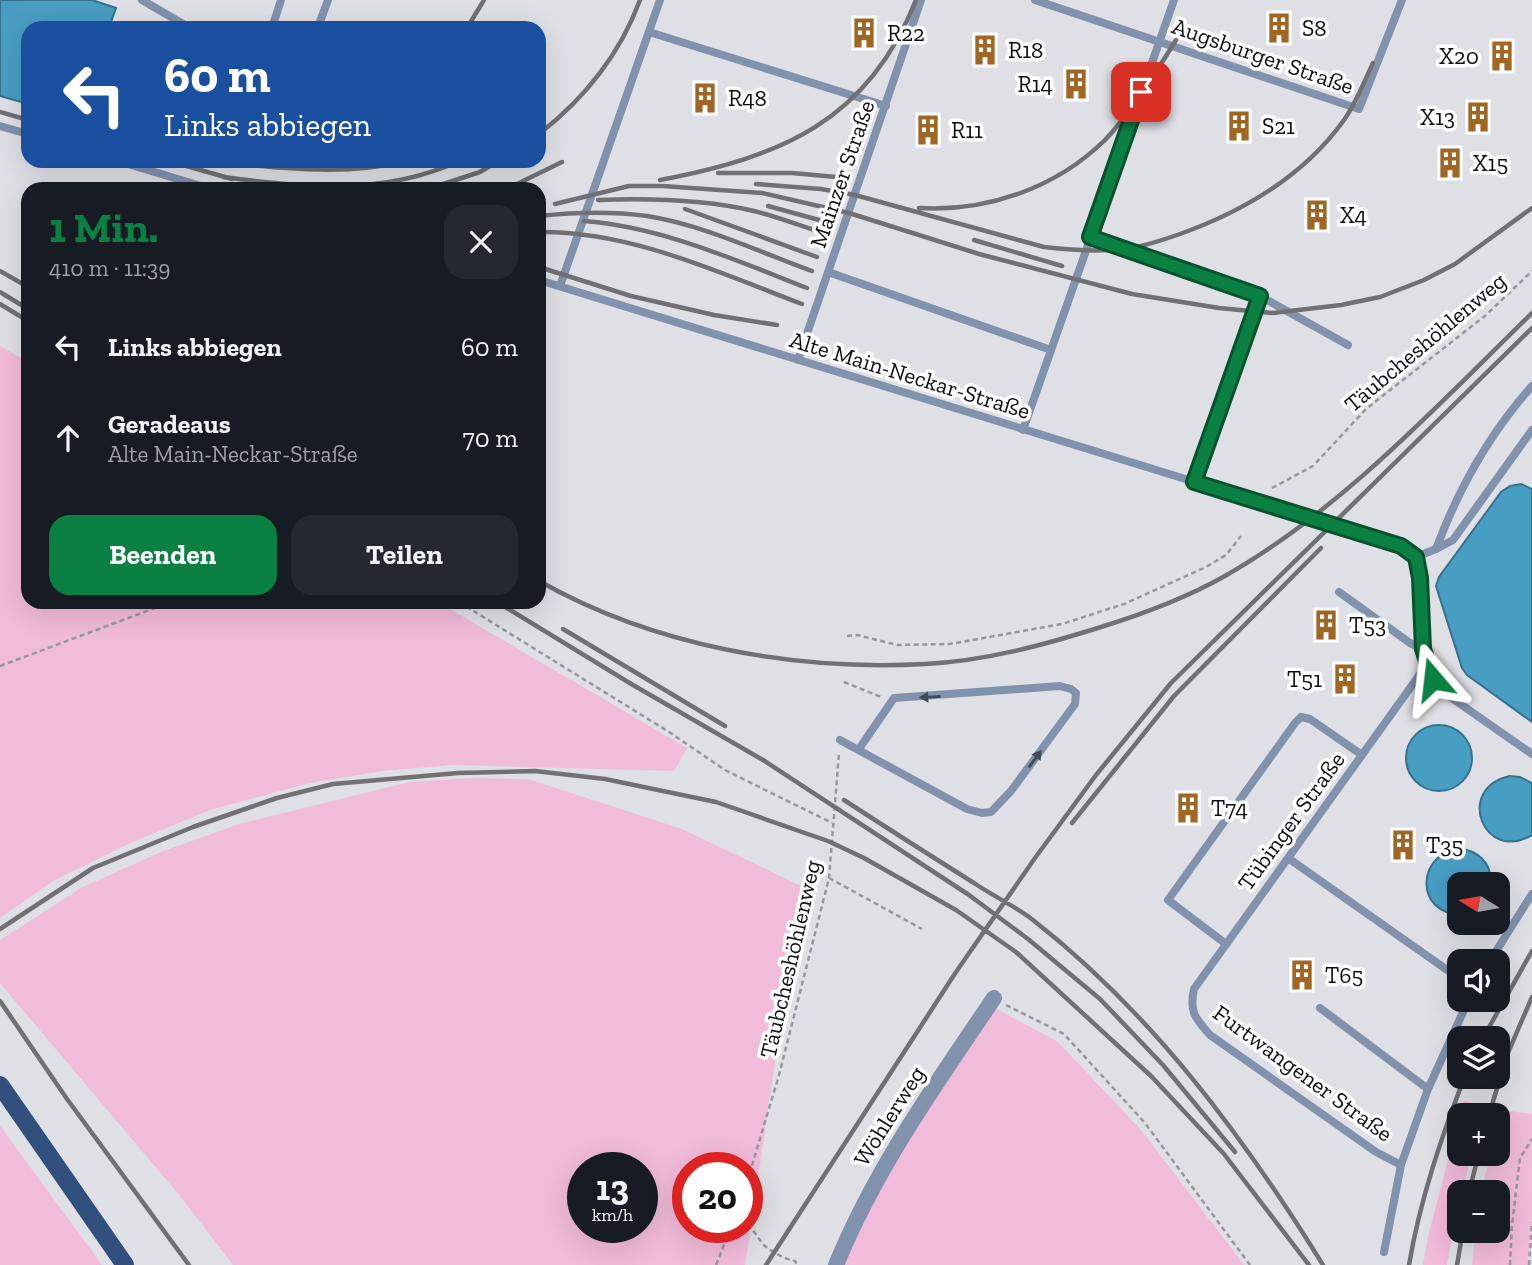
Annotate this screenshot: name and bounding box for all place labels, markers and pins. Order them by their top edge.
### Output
building icon: S8 [1262,11,1296,45]
place label: S8 [1302,14,1327,42]
building icon: R22 [847,16,881,50]
place label: R22 [887,19,925,47]
building icon: R18 [968,33,1002,67]
place label: R18 [1008,36,1043,64]
building icon: X20 [1485,39,1519,73]
place label: X20 [1439,42,1479,70]
pin [1111,62,1171,122]
building icon: R14 [1059,67,1093,101]
place label: R14 [1018,70,1053,98]
building icon: R48 [688,81,722,115]
place label: R48 [728,84,767,112]
building icon: X13 [1461,100,1495,134]
place label: X13 [1420,103,1455,131]
building icon: S21 [1222,109,1256,143]
place label: S21 [1262,112,1295,140]
building icon: R11 [911,113,945,147]
place label: R11 [951,116,983,144]
building icon: X15 [1433,146,1467,180]
place label: X15 [1473,149,1508,177]
building icon: X4 [1300,198,1334,232]
place label: X4 [1340,201,1367,229]
building icon: T53 [1309,608,1343,642]
place label: T53 [1349,611,1386,639]
building icon: T51 [1328,662,1362,696]
place label: T51 [1287,665,1322,693]
building icon: T74 [1171,791,1205,825]
place label: T74 [1211,794,1248,822]
building icon: T35 [1386,828,1420,862]
place label: T35 [1426,831,1463,859]
building icon: T65 [1285,958,1319,992]
place label: T65 [1325,961,1363,989]

